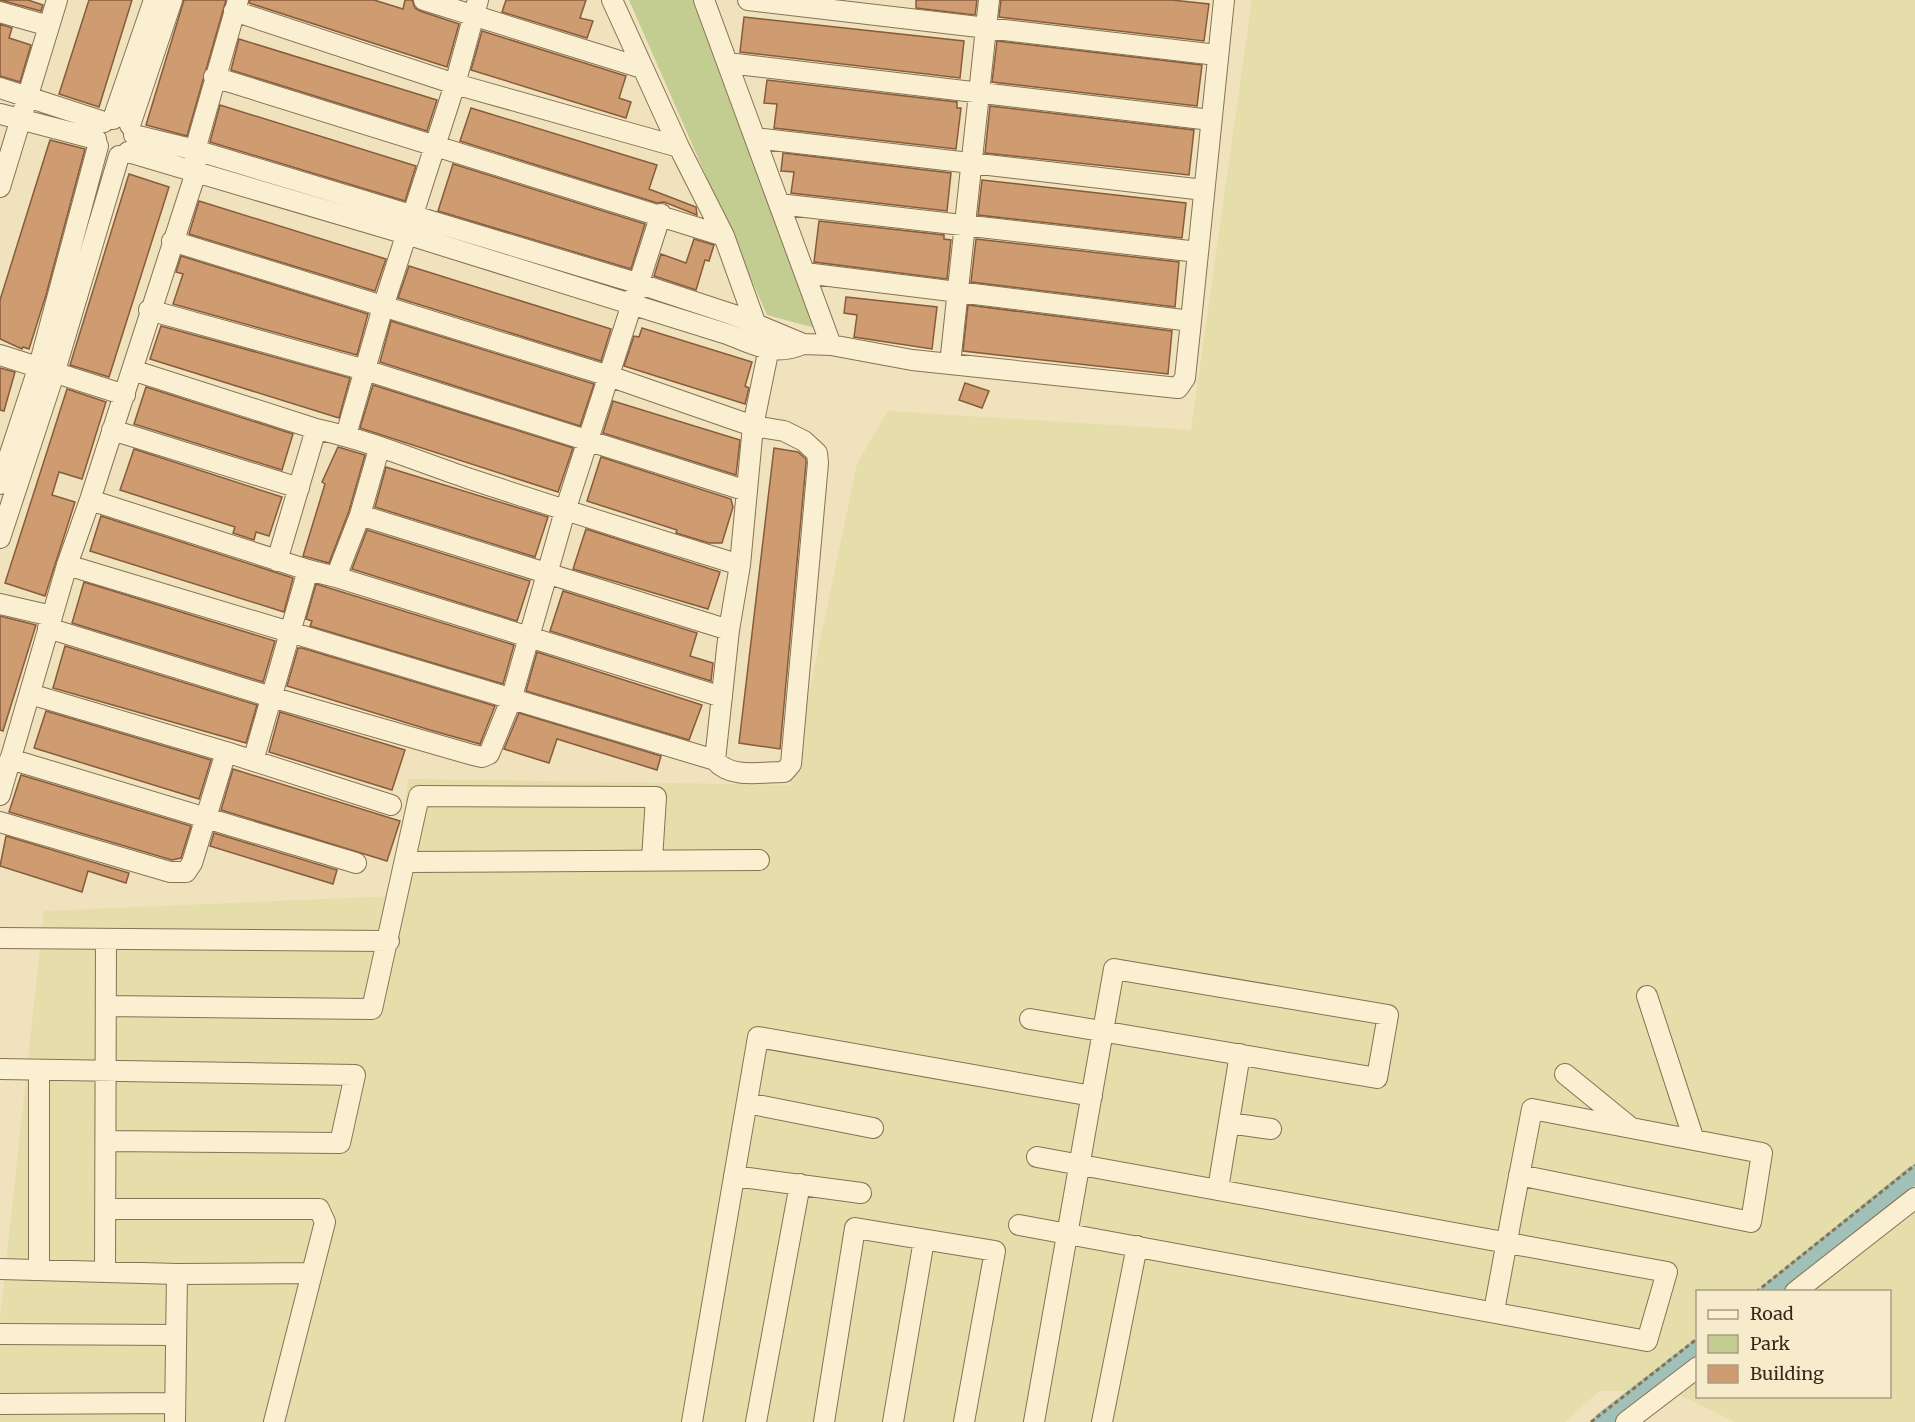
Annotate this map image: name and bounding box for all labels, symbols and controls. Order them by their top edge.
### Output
legend [1696,1290,1891,1398]
text: Road [1750,1302,1794,1325]
text: Park [1750,1332,1791,1355]
text: Building [1750,1362,1824,1385]

